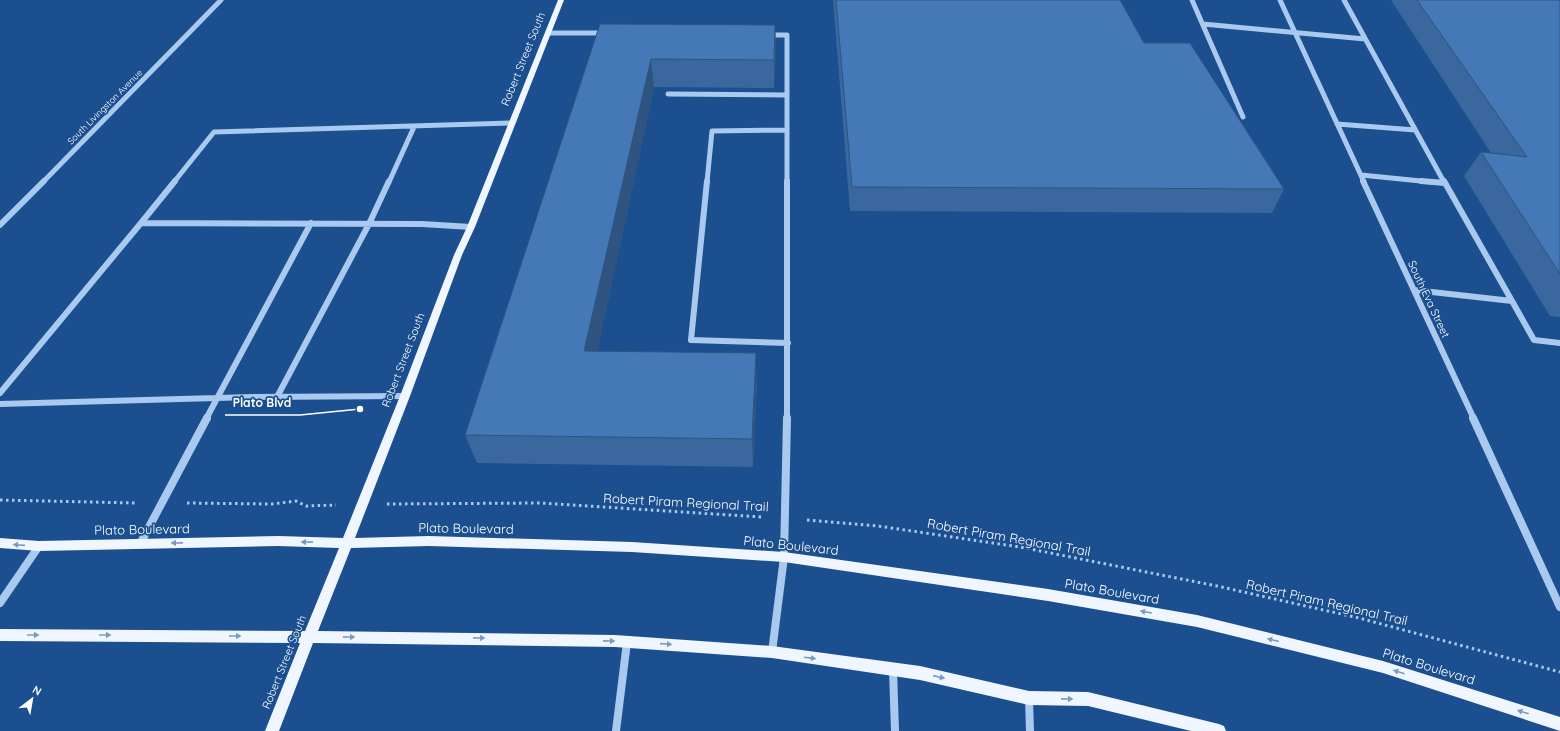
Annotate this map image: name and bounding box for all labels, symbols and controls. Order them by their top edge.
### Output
street label: Robert Street South [498,10,548,108]
street label: South Livingston Avenue [65,67,144,146]
street label: South Eva Street [1405,258,1453,340]
street label: Robert Street South [379,311,427,409]
callout: Plato Blvd [225,391,300,415]
text: Plato Blvd [233,395,291,410]
street label: Robert Piram Regional Trail [603,490,769,514]
street label: Robert Piram Regional Trail [926,515,1092,559]
street label: Plato Boulevard [418,519,514,537]
street label: Plato Boulevard [94,520,190,538]
street label: Plato Boulevard [743,532,839,558]
one-way arrow [300,539,313,545]
one-way arrow [170,540,183,546]
one-way arrow [13,541,25,548]
street label: Plato Boulevard [1064,575,1160,607]
street label: Robert Piram Regional Trail [1245,576,1409,628]
one-way arrow [1140,609,1152,615]
street label: Robert Street South [259,613,309,711]
one-way arrow [27,632,40,638]
one-way arrow [99,632,112,638]
one-way arrow [229,633,242,639]
one-way arrow [343,633,355,640]
one-way arrow [473,635,486,641]
one-way arrow [1267,636,1279,642]
one-way arrow [603,638,616,644]
one-way arrow [660,641,672,648]
street label: Plato Boulevard [1381,644,1477,688]
one-way arrow [804,654,816,661]
one-way arrow [1393,669,1405,675]
one-way arrow [933,675,945,681]
north arrow [12,679,52,719]
text: N [30,682,44,699]
one-way arrow [1061,696,1074,702]
one-way arrow [1517,709,1529,715]

